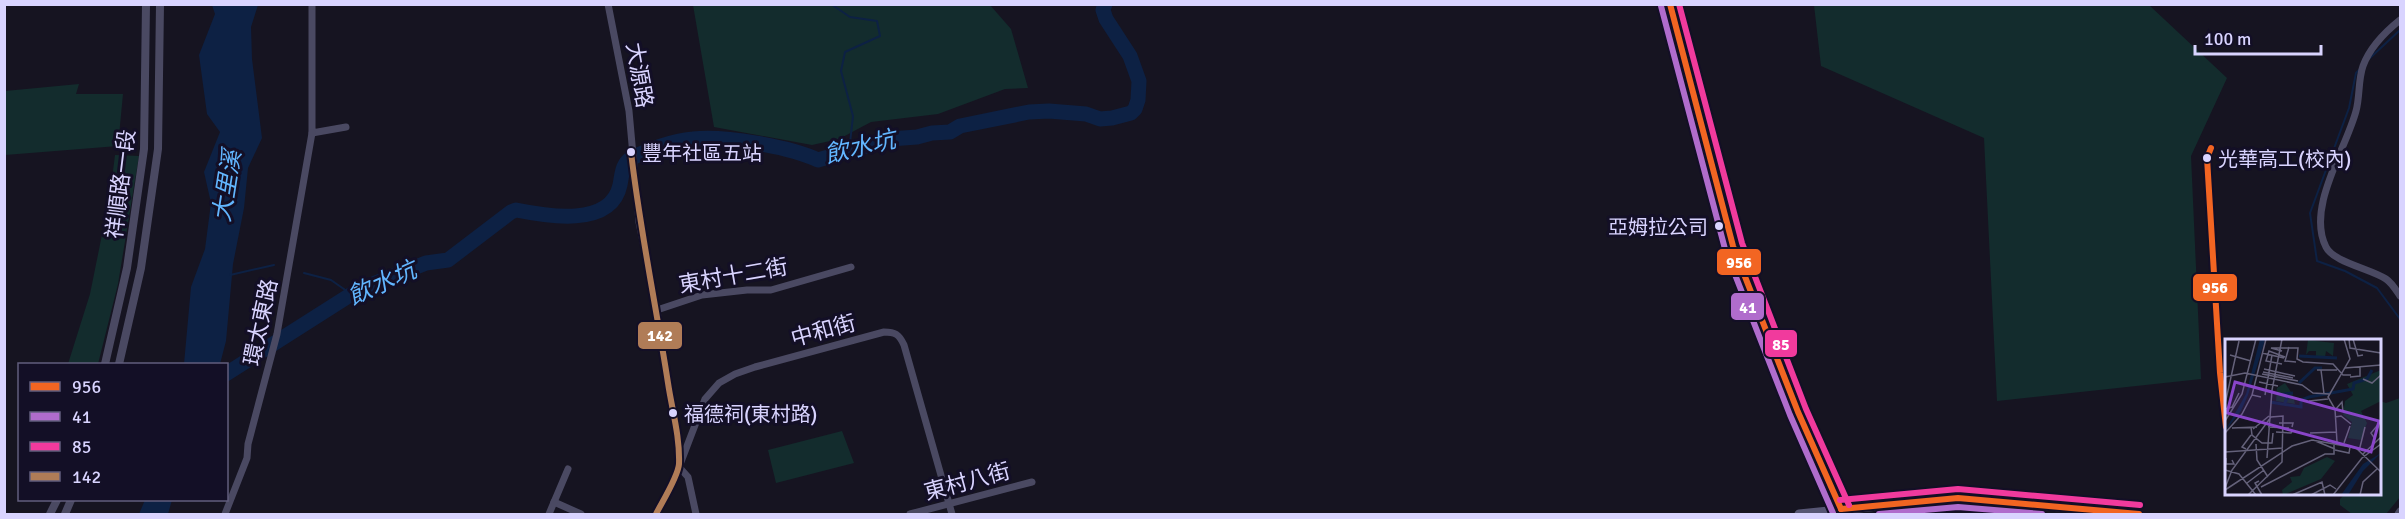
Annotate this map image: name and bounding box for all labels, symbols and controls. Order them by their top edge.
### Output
scale bar [2195,18,2321,56]
text: 100 m [2204,28,2251,50]
street label: 大源路 [620,40,659,110]
water label: 飲水坑 [822,124,901,170]
street label: 祥順路一段 [100,128,141,240]
place label: 豐年社區五站 [642,141,762,166]
water label: 大里溪 [207,145,248,224]
marker: 豐年社區五站 [625,146,637,158]
place label: 光華高工(校內) [2218,147,2351,172]
marker: 光華高工(校內) [2201,152,2213,164]
place label: 亞姆拉公司 [1608,215,1708,240]
marker: 亞姆拉公司 [1713,220,1725,232]
line badge: 956 [1716,248,1762,276]
water label: 飲水坑 [343,253,424,311]
street label: 東村十二街 [677,253,790,298]
text: 956 [1726,253,1752,273]
line badge: 956 [2192,273,2238,302]
street label: 環太東路 [238,276,283,368]
text: 956 [2202,278,2228,298]
line badge: 41 [1730,292,1765,321]
text: 41 [1739,298,1757,318]
street label: 中和街 [788,309,859,352]
line badge: 142 [637,321,683,350]
text: 142 [647,326,673,346]
line badge: 85 [1764,329,1798,358]
text: 85 [1772,335,1790,355]
inset map [2225,339,2381,495]
legend [18,363,228,501]
text: 956 [72,376,101,398]
place label: 福德祠(東村路) [684,402,817,427]
text: 41 [72,406,91,428]
marker: 福德祠(東村路) [667,407,679,419]
text: 85 [72,436,91,458]
street label: 東村八街 [921,457,1013,506]
text: 142 [72,466,101,488]

